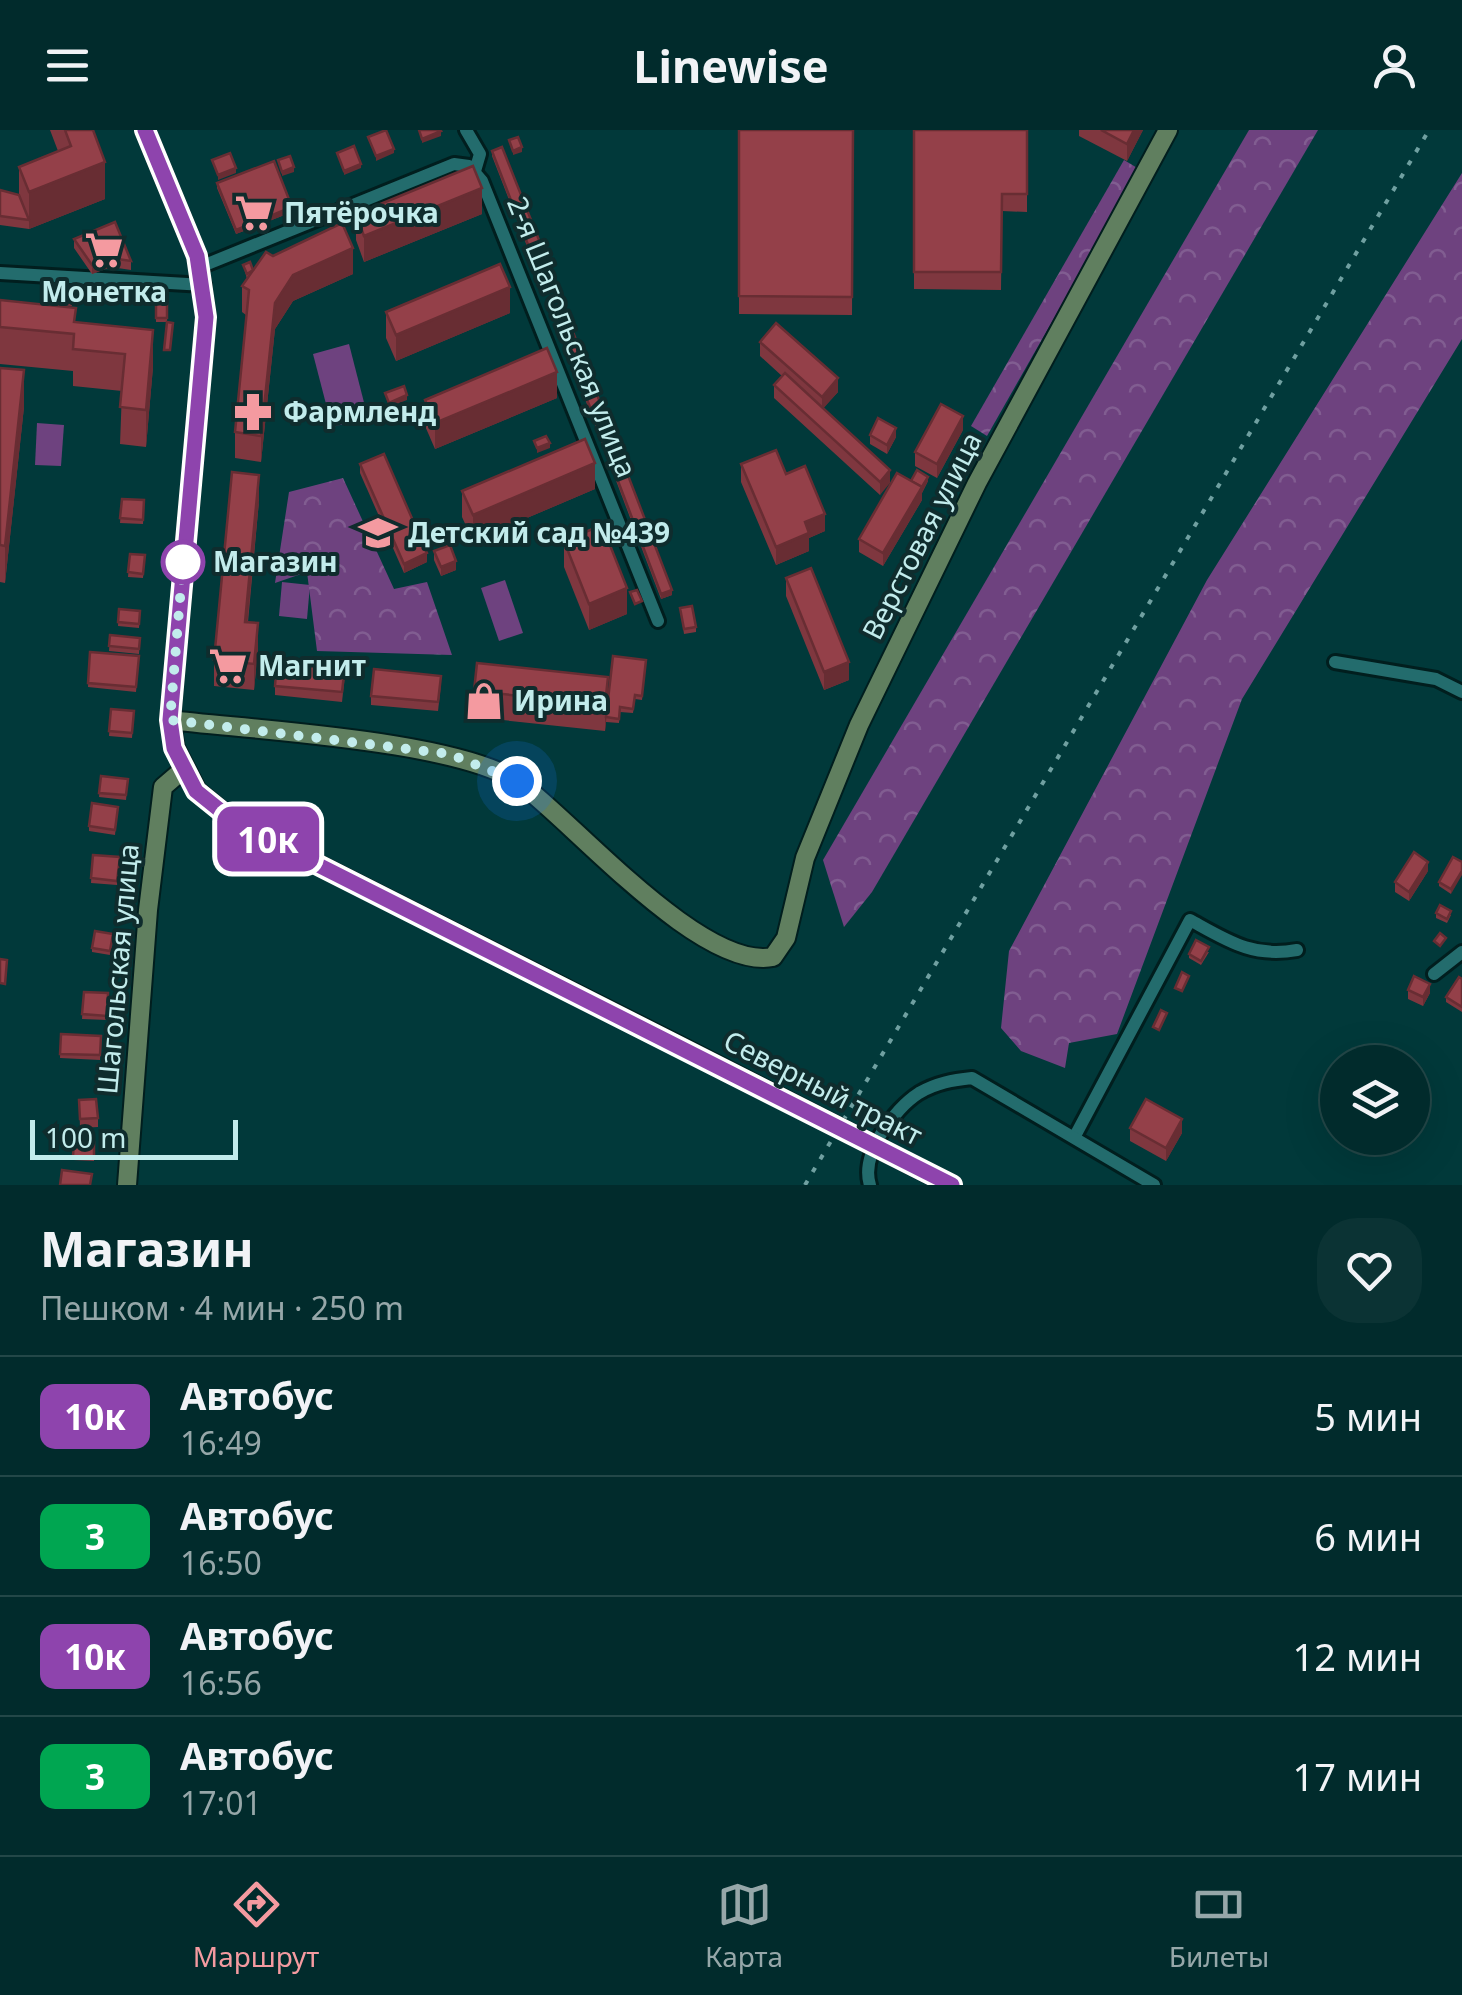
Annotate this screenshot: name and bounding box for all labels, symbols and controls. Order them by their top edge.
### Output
text: Linewise [633,35,829,96]
icon: menu [40,38,95,93]
icon: person [1367,38,1422,93]
street label: 2-я Шагольская улица [499,191,647,483]
supermarket icon: Пятёрочка [233,192,275,234]
place label: Пятёрочка [284,193,439,231]
supermarket icon: Монетка [83,229,125,271]
place label: Монетка [41,272,167,310]
pharmacy icon: Фармленд [232,391,274,433]
place label: Фармленд [283,392,436,430]
street label: Верстовая улица [852,425,990,646]
school or university icon: Детский сад №439 [357,512,399,554]
place label: Детский сад №439 [408,513,670,551]
marker: Магазин [162,541,204,583]
place label: Магазин [213,542,338,580]
supermarket icon: Магнит [207,645,249,687]
place label: Магнит [258,646,366,684]
shop icon: Ирина [463,680,505,722]
place label: Ирина [514,681,608,719]
your location [492,756,542,806]
line badge: 10к [210,806,326,872]
text: 10к [237,816,299,863]
street label: Шагольская улица [87,842,147,1096]
street label: Северный тракт [718,1021,929,1154]
map controls [1320,1045,1430,1155]
button: layers [1320,1045,1430,1155]
scale bar [30,1115,238,1160]
text: 100 m [45,1118,127,1156]
text: Магазин [40,1216,254,1281]
button: heart [1317,1218,1422,1323]
text: Пешком · 4 мин · 250 m [40,1286,404,1329]
text: Автобус [180,1369,334,1421]
text: 5 мин [1314,1390,1422,1442]
text: 10к [64,1393,126,1440]
text: 16:49 [180,1421,262,1464]
text: Автобус [180,1489,334,1541]
text: 6 мин [1314,1510,1422,1562]
text: 3 [85,1513,105,1560]
text: 16:50 [180,1541,262,1584]
text: Автобус [180,1609,334,1661]
text: 12 мин [1293,1630,1422,1682]
text: 10к [64,1633,126,1680]
text: 16:56 [180,1661,262,1704]
text: Автобус [180,1729,334,1781]
text: 17 мин [1293,1750,1422,1802]
text: 3 [85,1753,105,1800]
text: 17:01 [180,1781,262,1824]
tab: Маршрут [193,1877,319,1975]
tab: Карта [705,1877,783,1975]
tab: Билеты [1169,1877,1269,1975]

